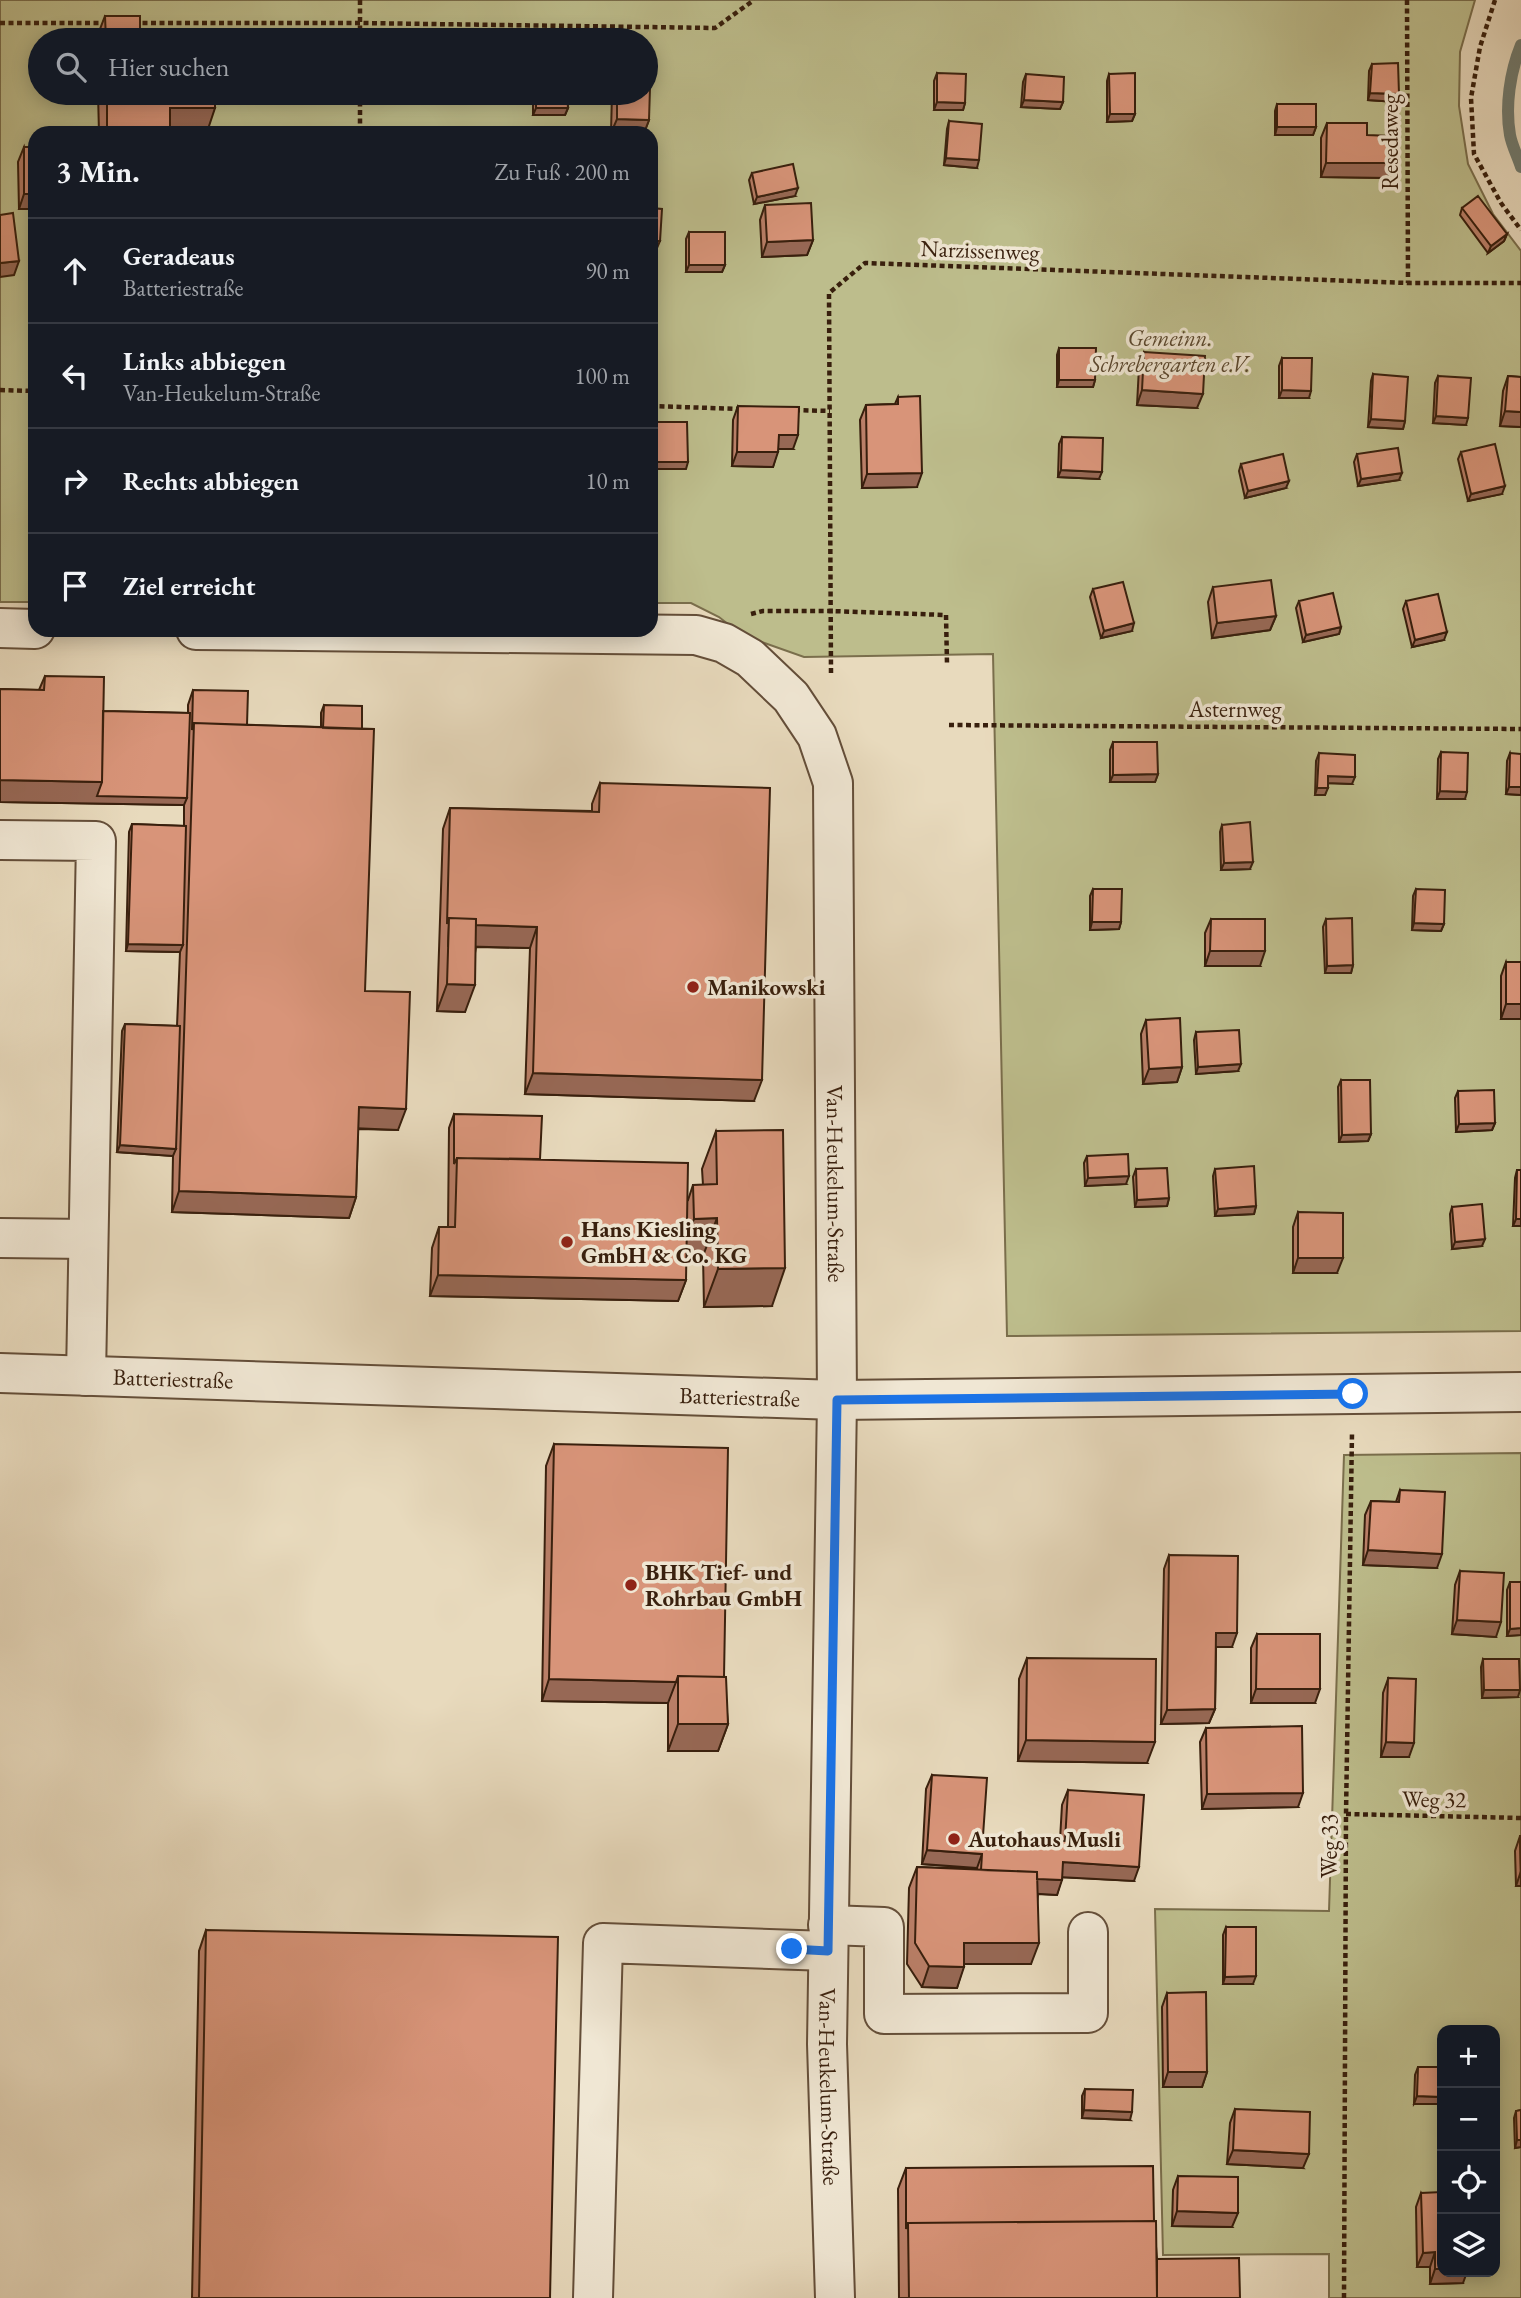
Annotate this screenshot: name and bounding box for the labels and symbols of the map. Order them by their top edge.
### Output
street label: Resedaweg [1375,93,1405,190]
street label: Narzissenweg [920,233,1041,267]
park label: Gemeinn. Schrebergarten e.V. [1089,323,1251,379]
street label: Asternweg [1188,694,1282,724]
place label: Manikowski [707,972,826,1002]
marker: Manikowski [685,979,701,995]
street label: Van-Heukelum-Straße [820,1085,851,1283]
place label: Hans Kiesling GmbH & Co. KG [581,1214,747,1270]
marker: Hans Kiesling GmbH & Co. KG [559,1234,575,1250]
street label: Batteriestraße [112,1362,234,1396]
route start [1337,1378,1368,1409]
street label: Batteriestraße [679,1380,800,1414]
place label: BHK Tief- und Rohrbau GmbH [645,1557,802,1613]
marker: BHK Tief- und Rohrbau GmbH [623,1577,639,1593]
street label: Weg 32 [1402,1783,1466,1815]
street label: Weg 33 [1314,1814,1344,1878]
place label: Autohaus Musli [967,1824,1121,1854]
marker: Autohaus Musli [946,1831,962,1847]
route end [776,1933,807,1964]
street label: Van-Heukelum-Straße [812,1988,846,2186]

